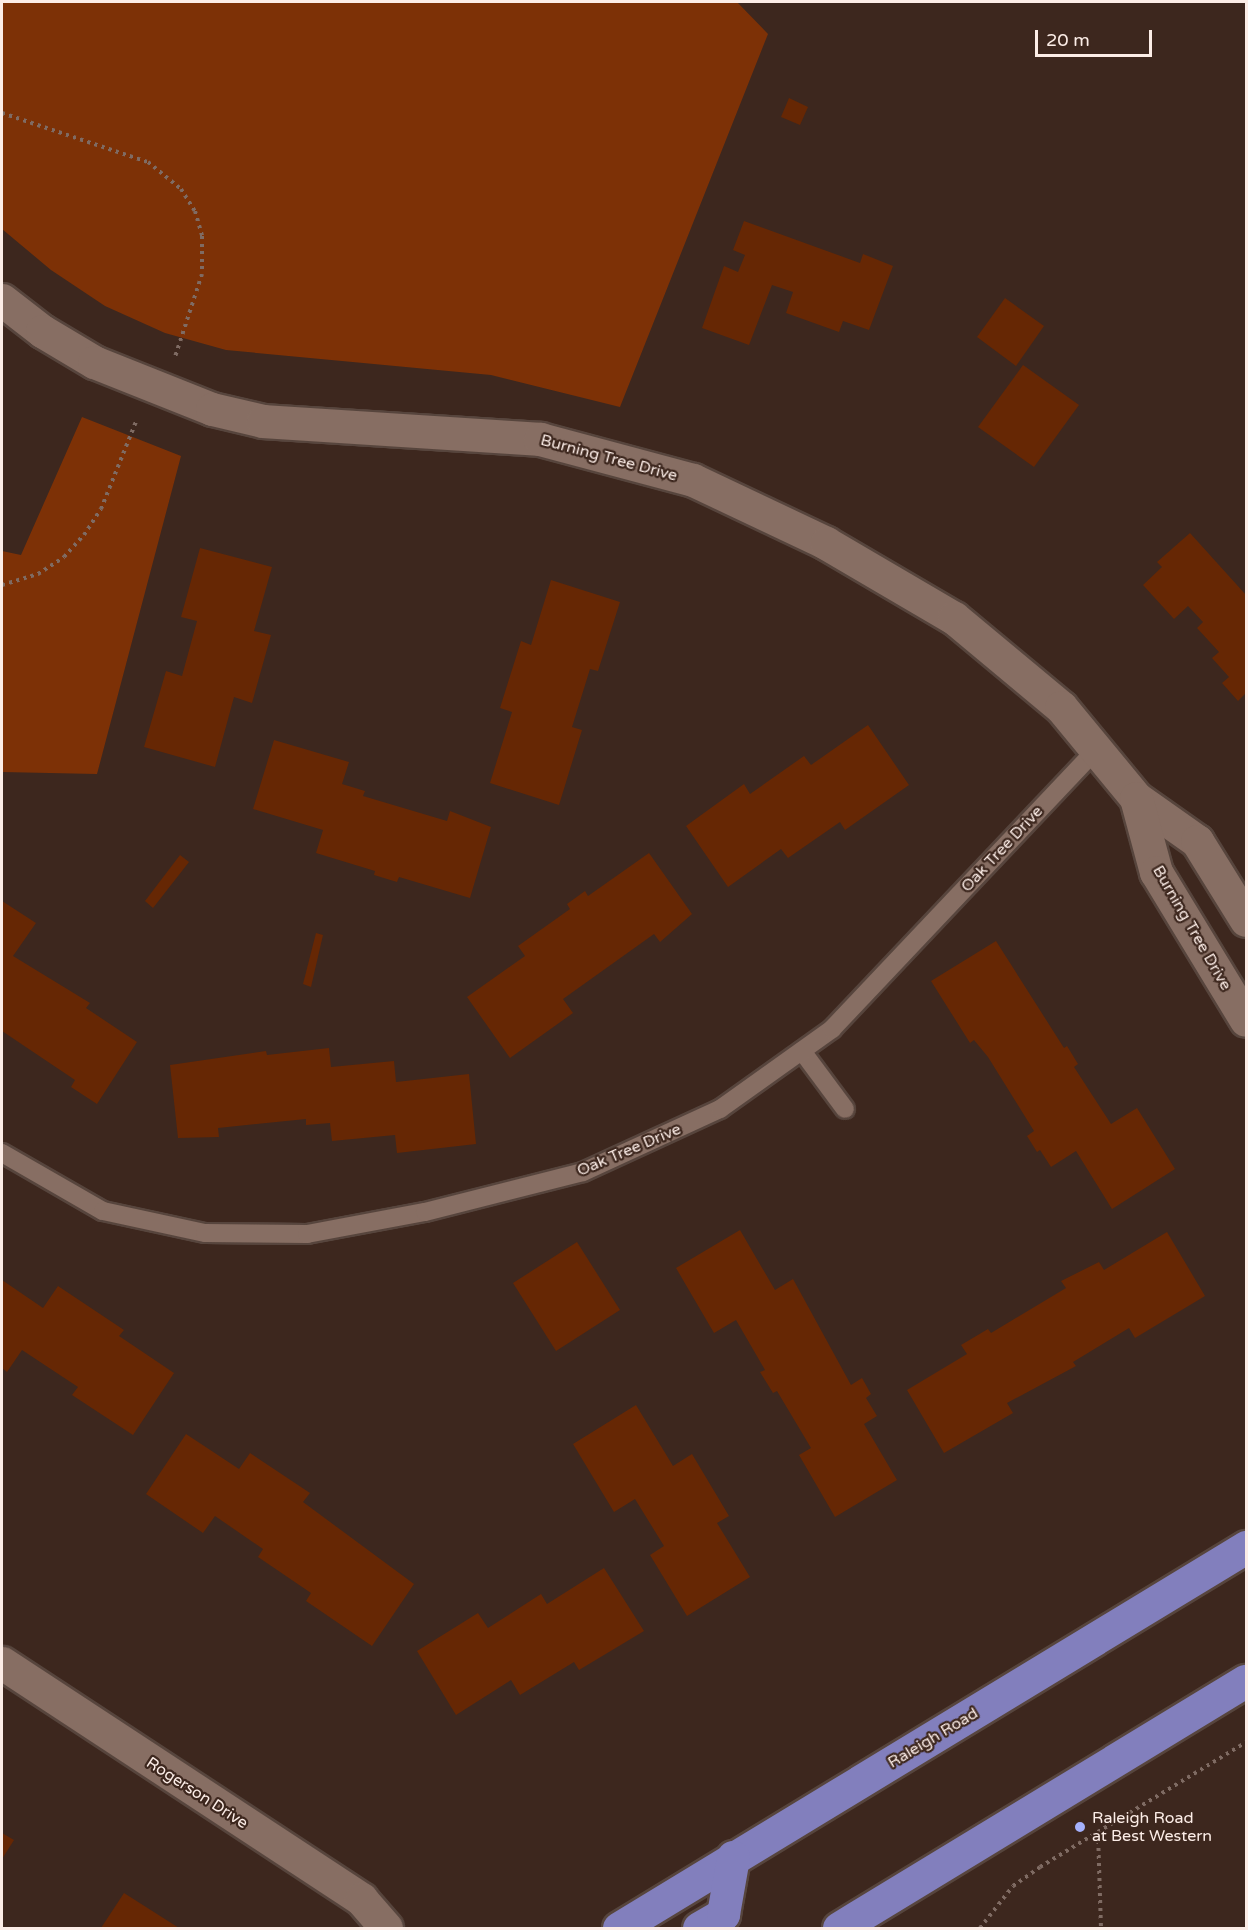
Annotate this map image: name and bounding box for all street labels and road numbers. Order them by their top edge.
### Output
street label: Burning Tree Drive [538,430,680,486]
street label: Oak Tree Drive [957,802,1047,896]
street label: Burning Tree Drive [1148,862,1236,994]
street label: Oak Tree Drive [574,1119,684,1181]
street label: Raleigh Road [885,1704,981,1772]
street label: Rogerson Drive [143,1753,251,1833]

